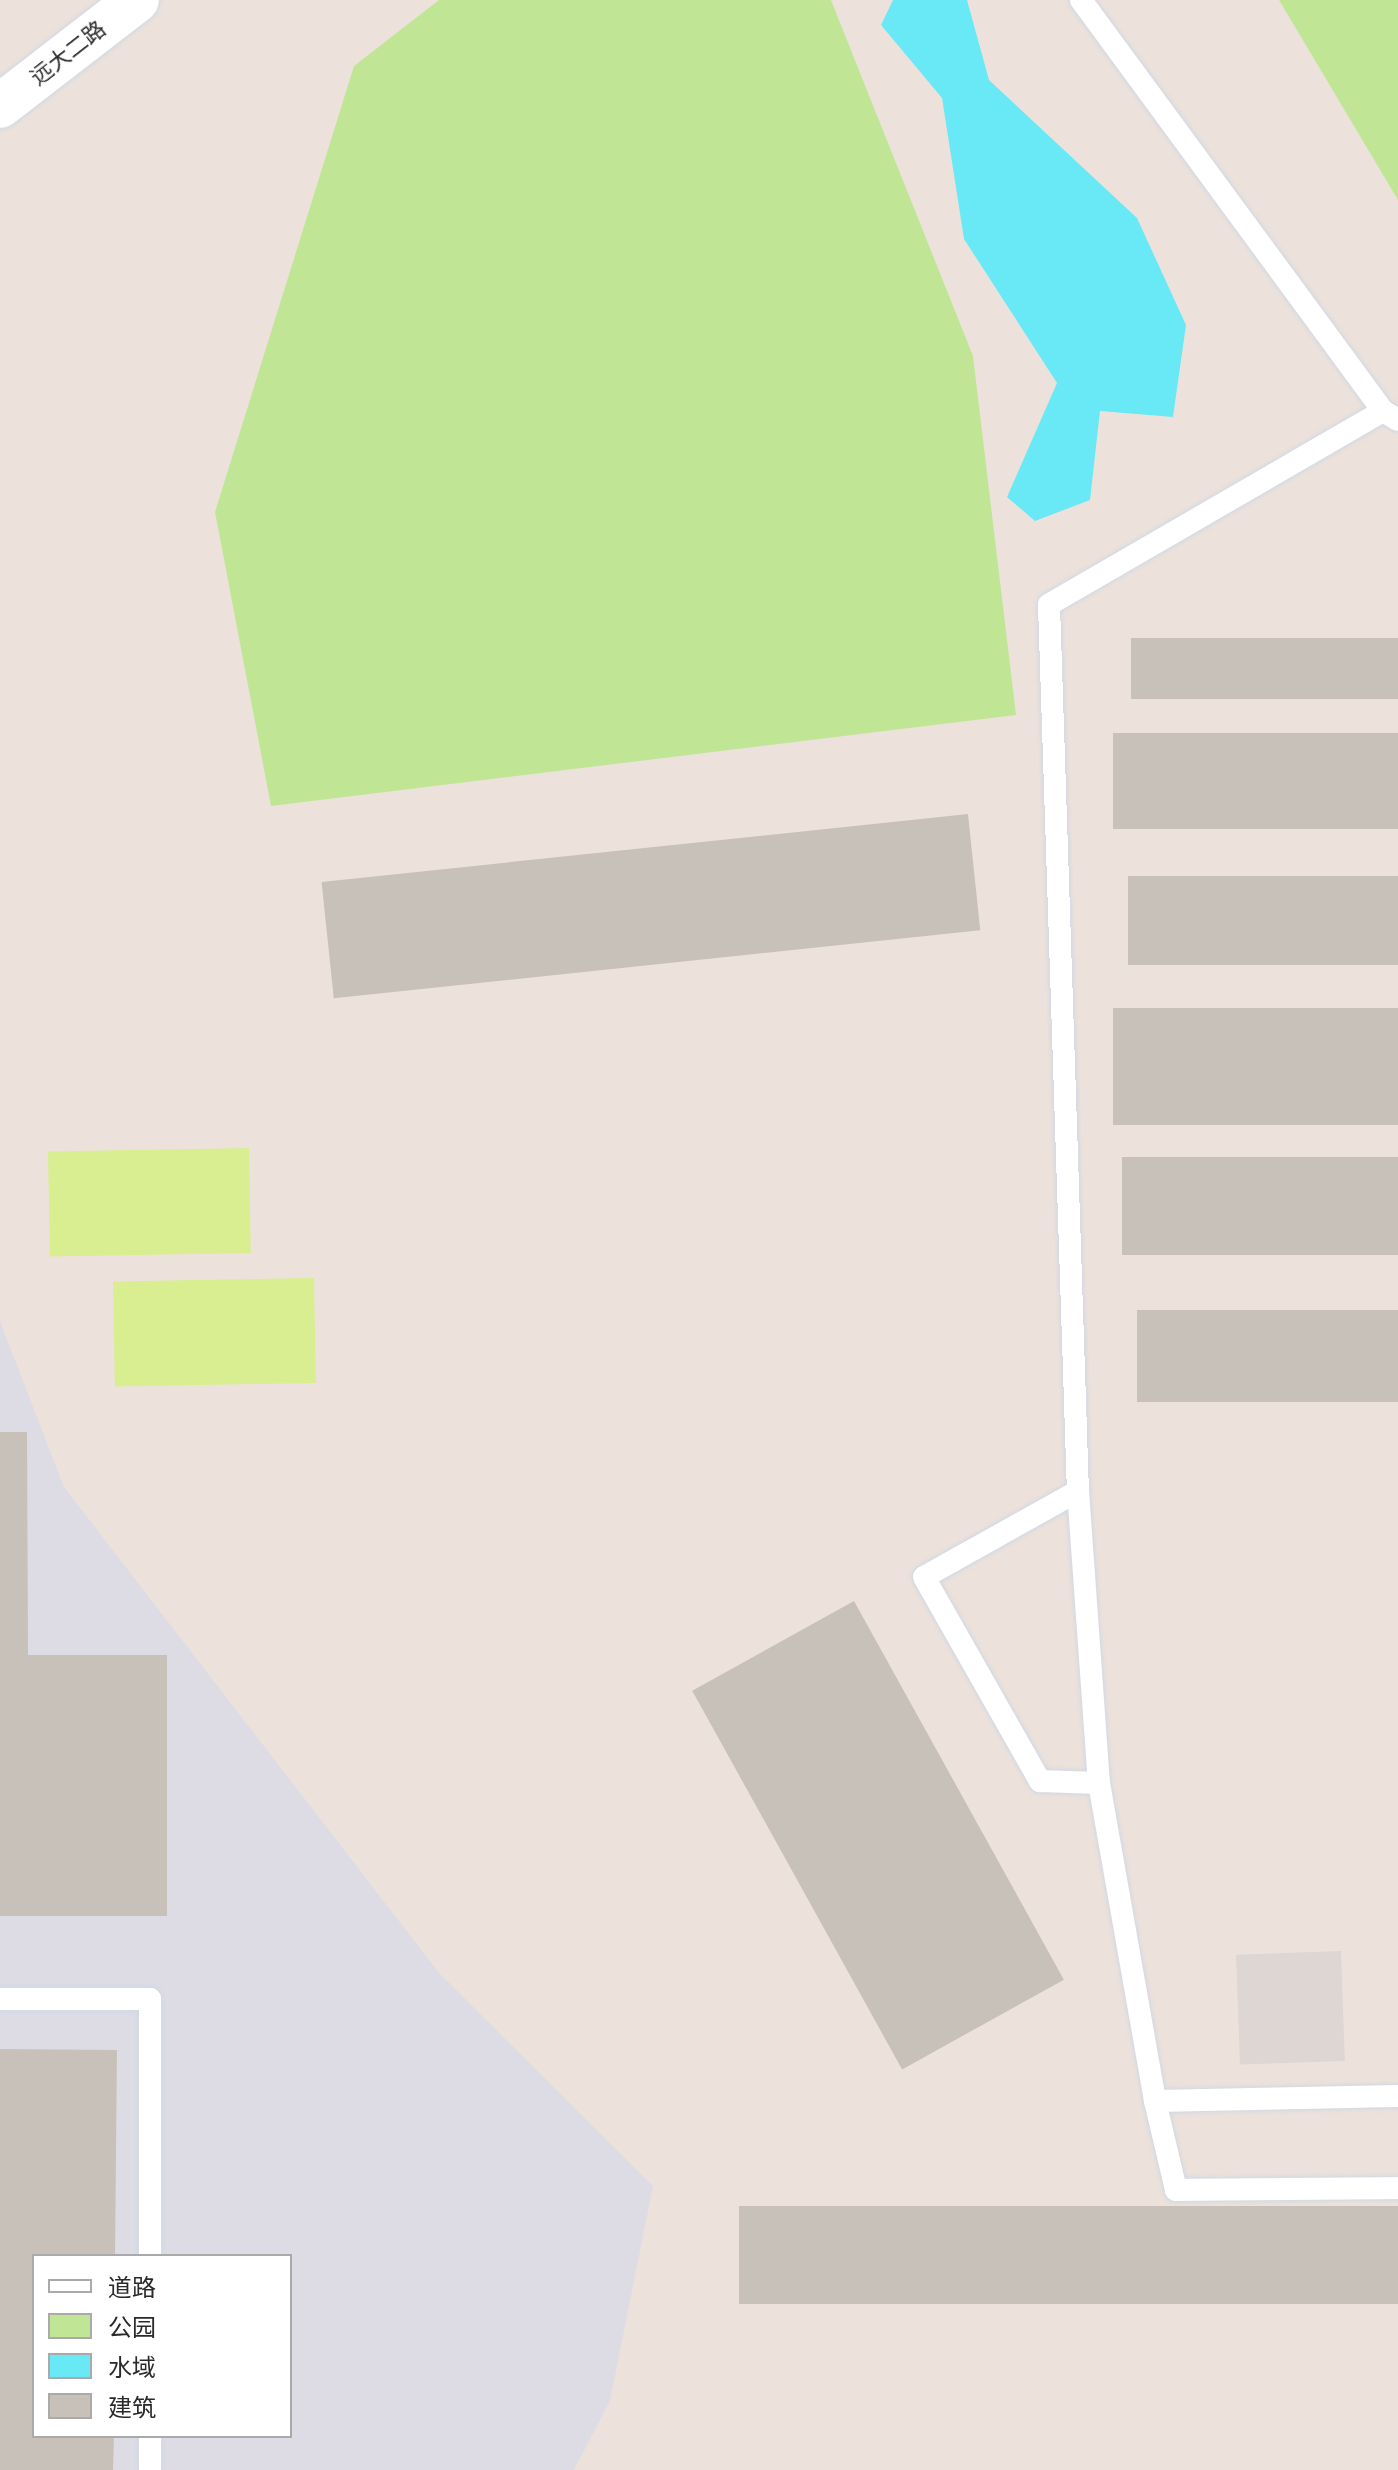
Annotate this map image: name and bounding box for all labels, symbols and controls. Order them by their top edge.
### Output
street label: 远大二路 [25,16,111,90]
legend [32,2254,292,2438]
text: 道路 [108,2269,156,2305]
text: 公园 [108,2309,156,2345]
text: 水域 [108,2349,156,2385]
text: 建筑 [108,2389,156,2425]

